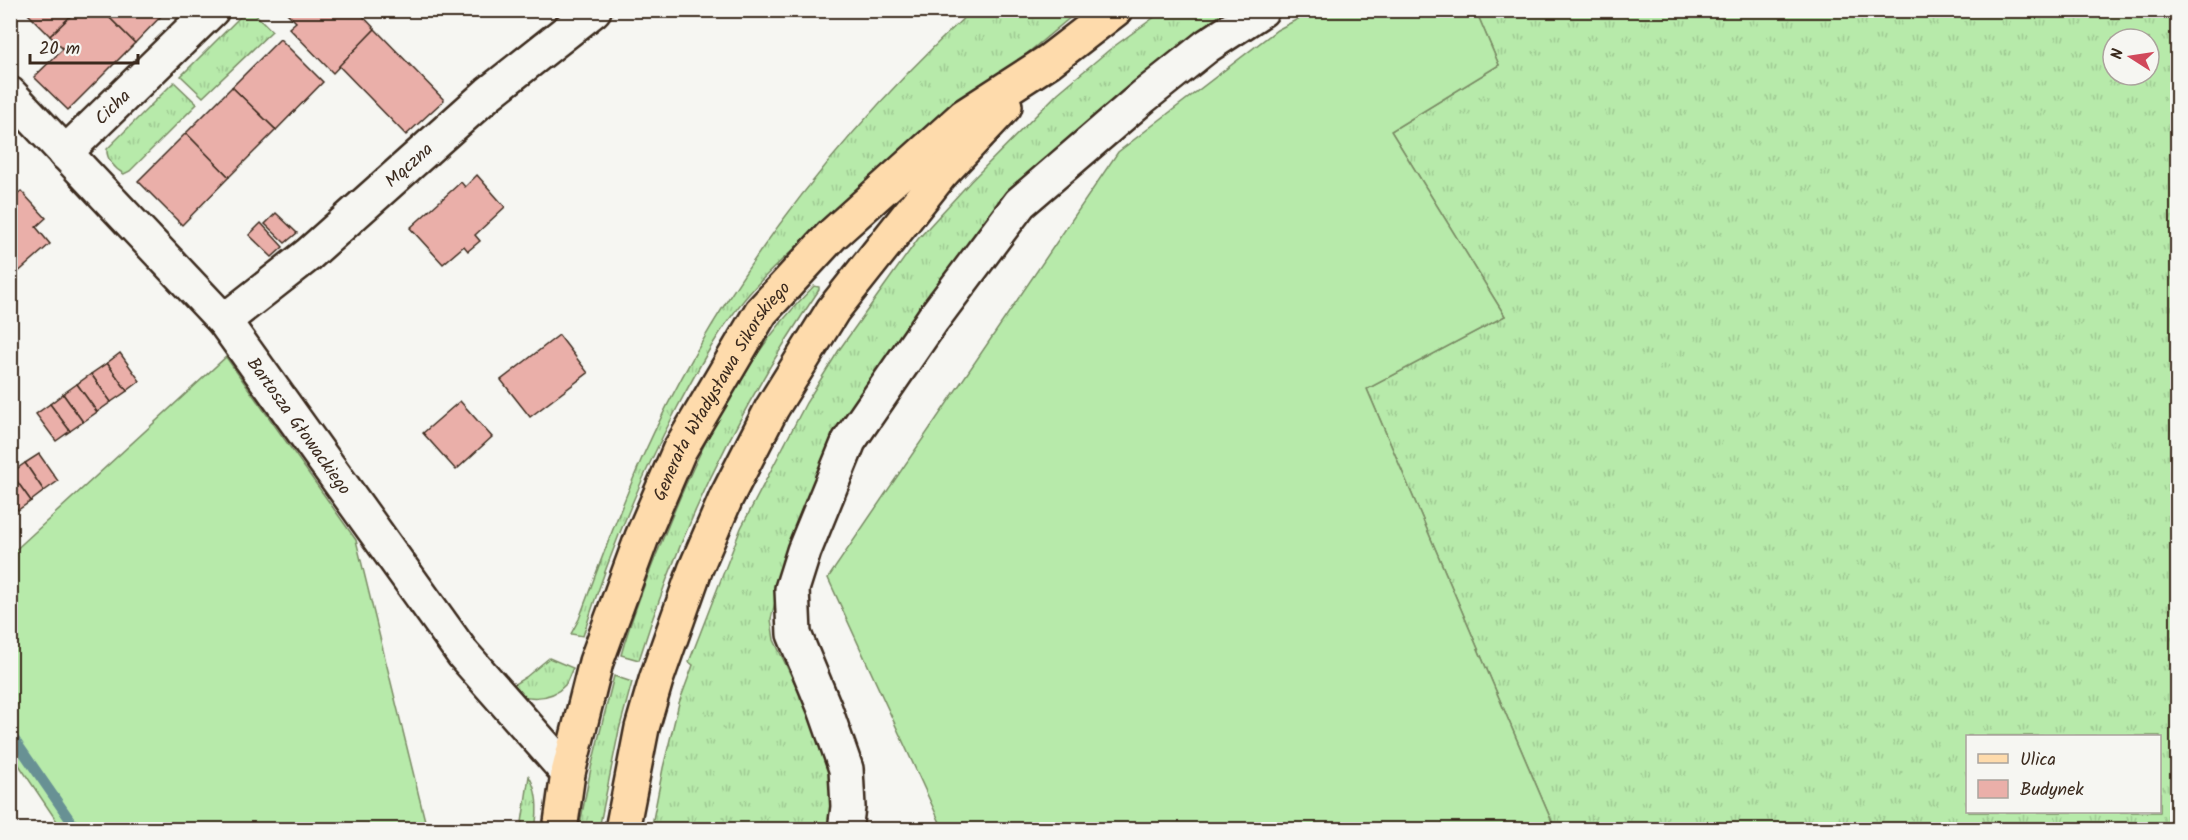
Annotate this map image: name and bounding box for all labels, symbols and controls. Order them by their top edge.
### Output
scale bar [30,27,138,65]
north arrow [2101,27,2161,87]
text: 20 m [39,35,80,64]
text: N [2105,47,2131,62]
street label: Cicha [88,83,138,133]
street label: Mączna [379,136,441,196]
street label: Generała Władysława Sikorskiego [646,275,798,506]
street label: Bartosza Głowackiego [238,352,358,502]
legend [1966,735,2161,813]
text: Ulica [2020,746,2056,775]
text: Budynek [2020,776,2084,805]

